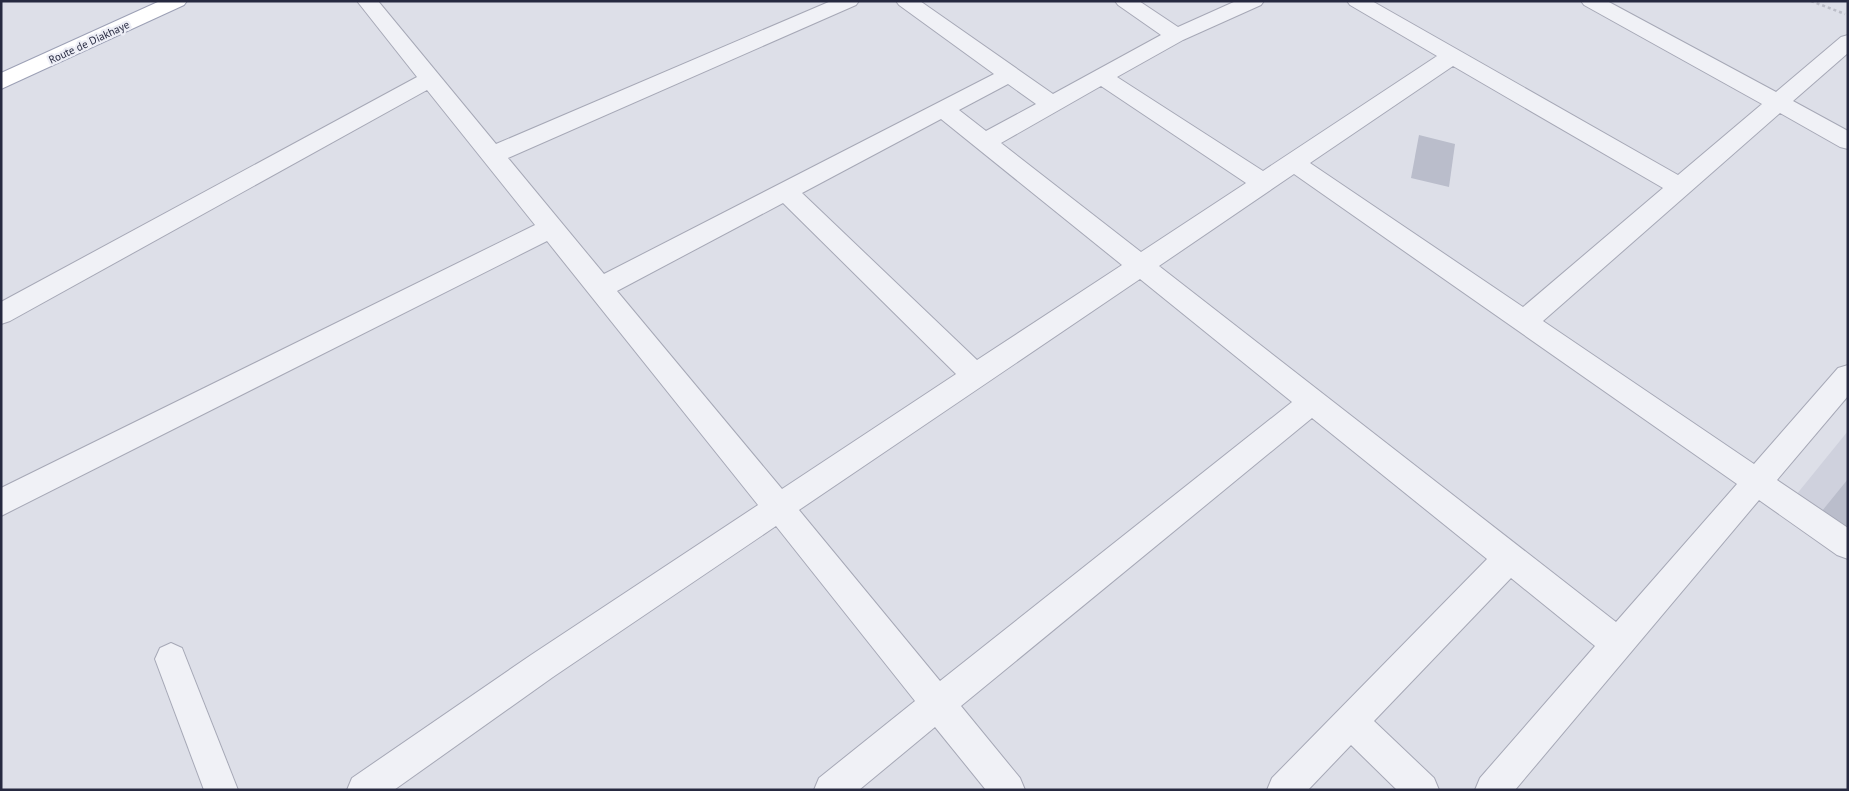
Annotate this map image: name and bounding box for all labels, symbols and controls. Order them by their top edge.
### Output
street label: Route de Diakhaye [46,17,132,67]

